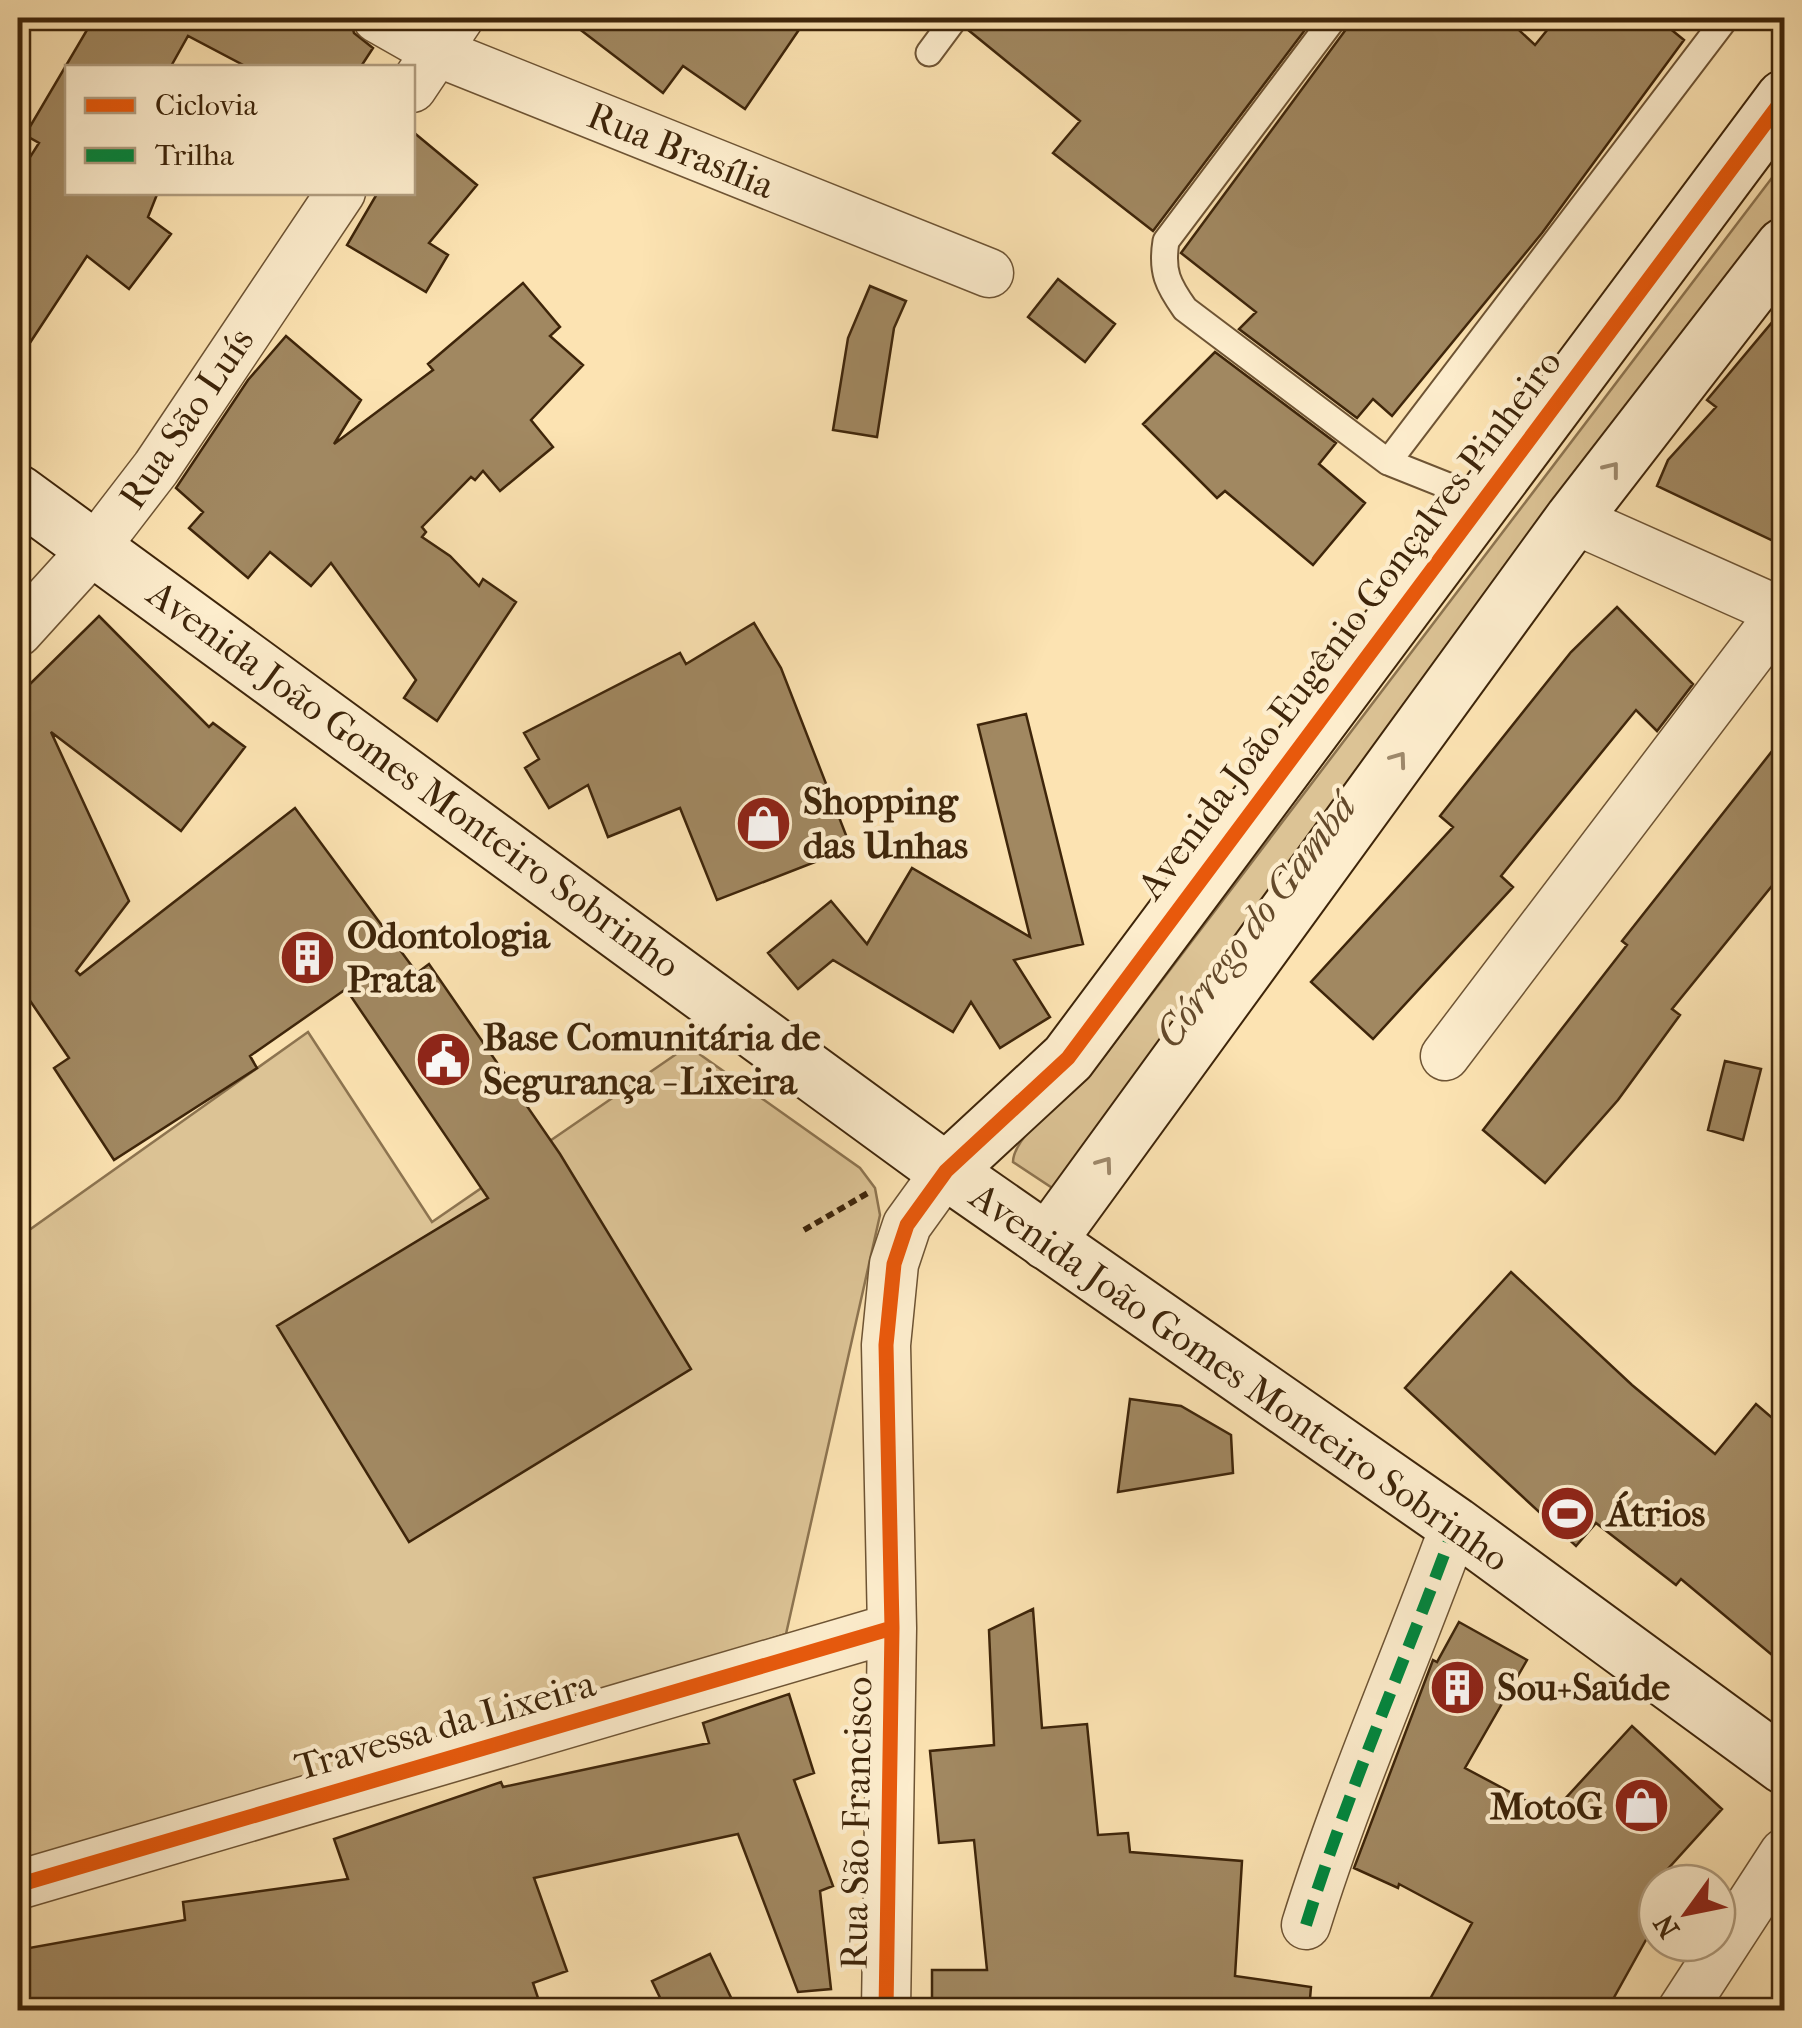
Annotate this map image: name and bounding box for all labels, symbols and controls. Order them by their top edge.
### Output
legend [65,65,415,195]
text: Ciclovia [155,88,258,123]
street label: Rua Brasília [581,93,781,208]
text: Trilha [155,138,235,173]
street label: Rua São Luís [109,319,263,517]
street label: Avenida João Eugênio Gonçalves Pinheiro [1127,341,1571,909]
one-way arrow [1600,462,1618,480]
street label: Avenida João Gomes Monteiro Sobrinho [137,570,689,988]
one-way arrow [1387,752,1404,770]
place label: Shopping das Unhas [803,779,968,868]
water label: Córrego do Gambá [1146,782,1368,1056]
shop icon: Shopping das Unhas [734,793,794,853]
place label: Odontologia Prata [347,913,551,1002]
building icon: Odontologia Prata [278,927,338,987]
place label: Base Comunitária de Segurança - Lixeira [483,1015,821,1104]
public building icon: Base Comunitária de Segurança - Lixeira [414,1029,474,1089]
one-way arrow [1092,1156,1111,1175]
street label: Avenida João Gomes Monteiro Sobrinho [960,1172,1518,1581]
sports icon: Átrios [1538,1483,1598,1543]
place label: Átrios [1605,1490,1705,1536]
building icon: Sou+Saúde [1428,1657,1488,1717]
street label: Travessa da Lixeira [290,1661,601,1790]
place label: Sou+Saúde [1497,1665,1670,1710]
street label: Rua São Francisco [831,1676,882,1970]
shop icon: MotoG [1612,1776,1672,1836]
place label: MotoG [1490,1784,1603,1829]
north arrow [1637,1863,1737,1963]
text: N [1646,1908,1686,1944]

